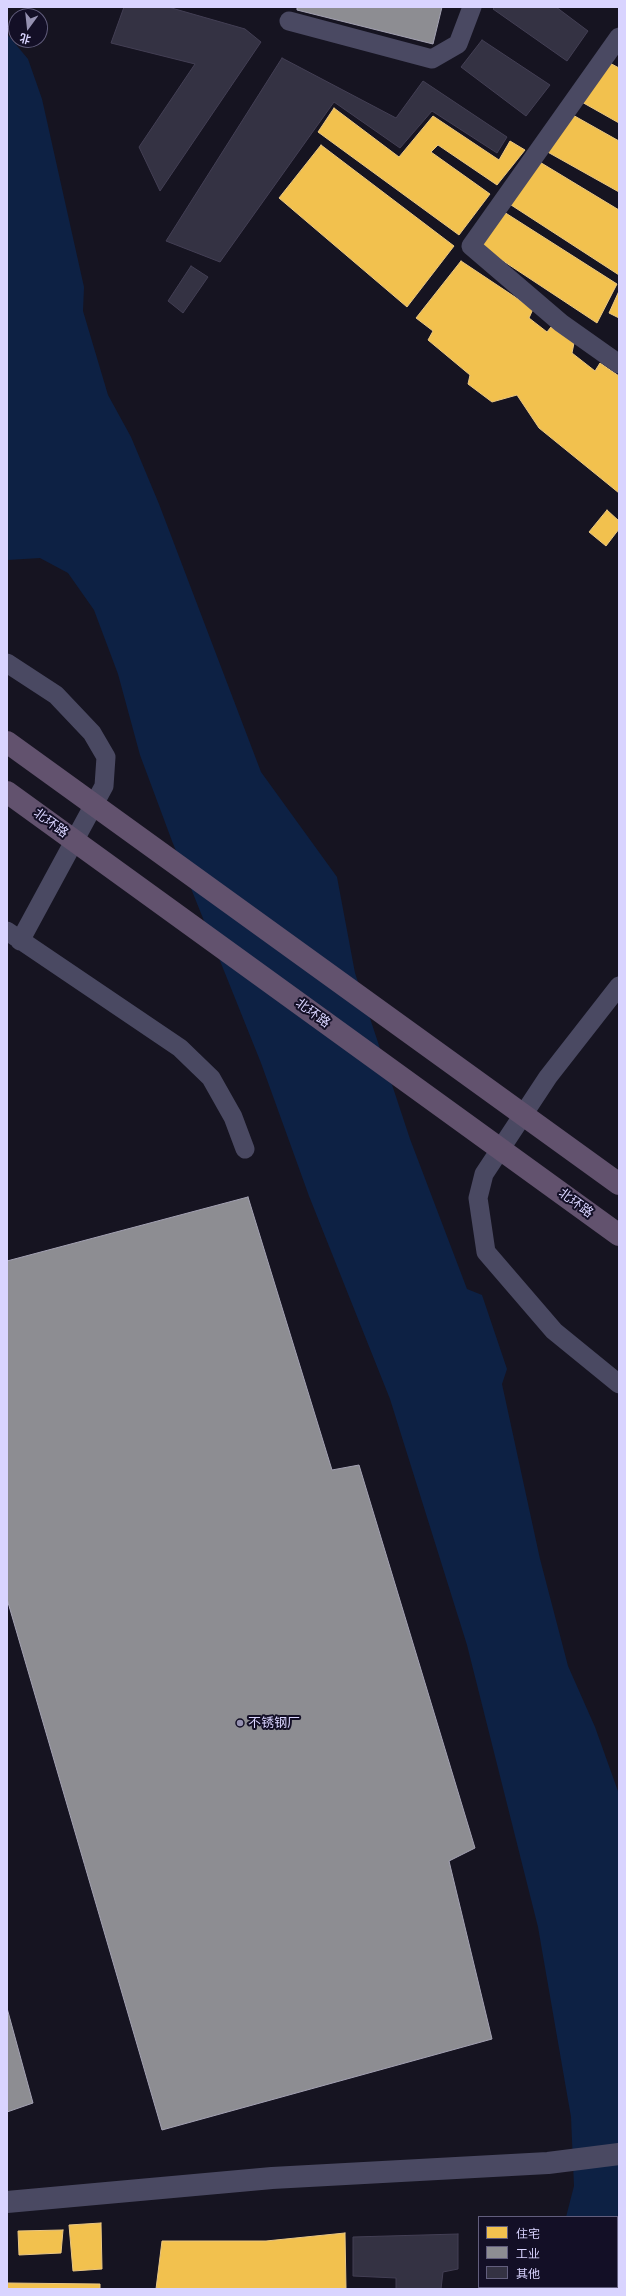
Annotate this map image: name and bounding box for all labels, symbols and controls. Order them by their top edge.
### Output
north arrow [8,8,48,48]
text: 北 [18,31,32,47]
street label: 北环路 [31,805,71,841]
street label: 北环路 [293,995,333,1031]
street label: 北环路 [556,1185,596,1221]
place label: 不锈钢厂 [248,1715,300,1731]
marker: 不锈钢厂 [235,1718,245,1728]
legend [478,2216,618,2288]
text: 住宅 [516,2226,540,2241]
text: 工业 [516,2246,540,2261]
text: 其他 [516,2266,540,2281]

